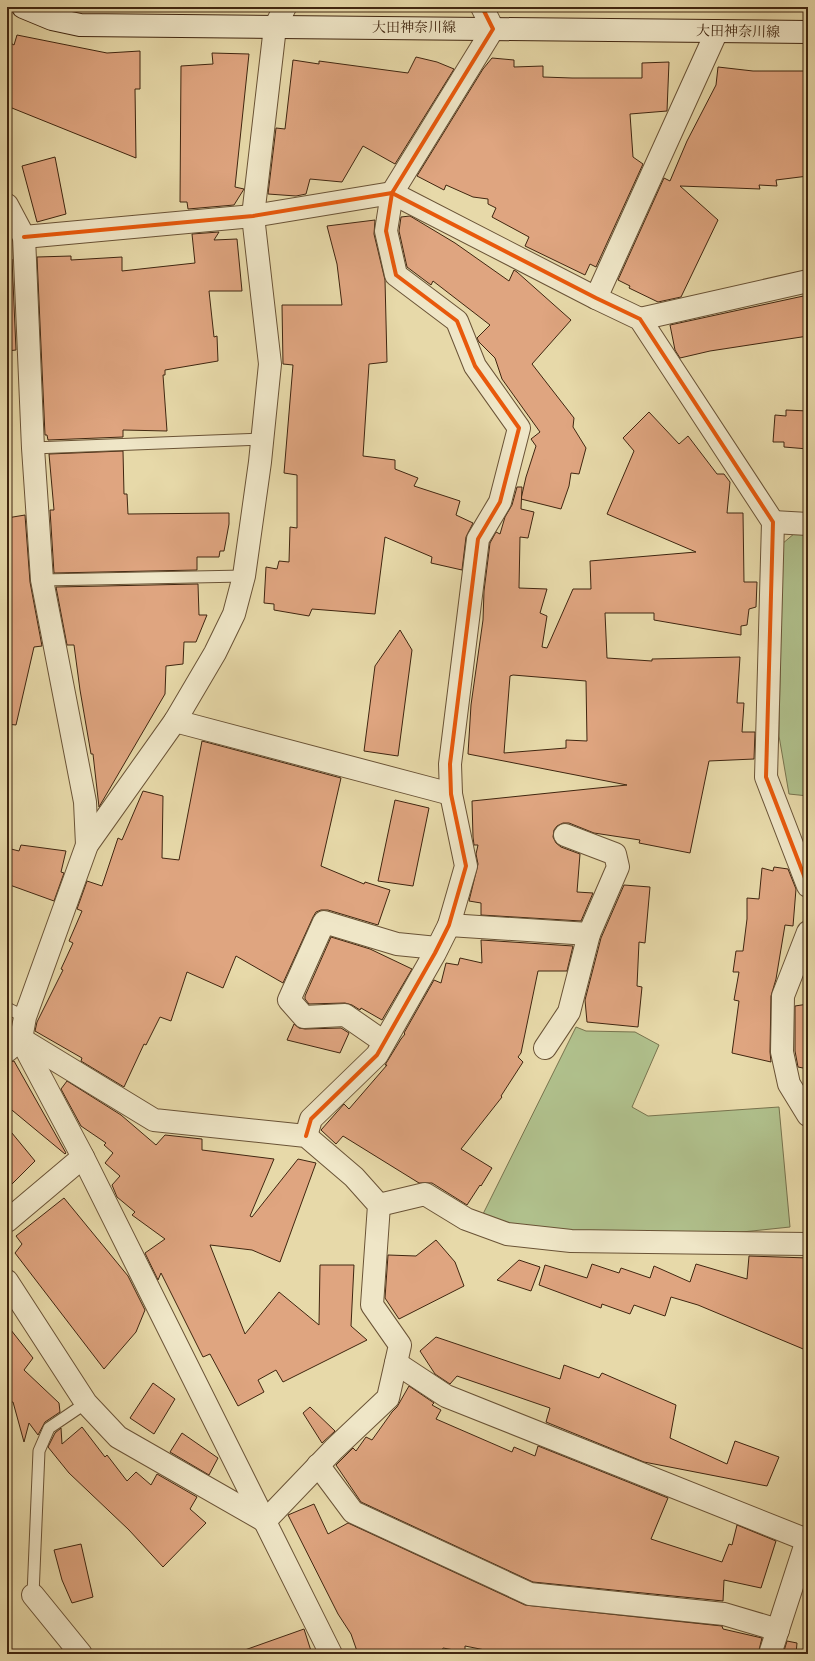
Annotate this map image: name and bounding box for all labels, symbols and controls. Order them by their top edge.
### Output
street label: 大田神奈川線 [372,20,456,35]
street label: 大田神奈川線 [696,23,780,40]

